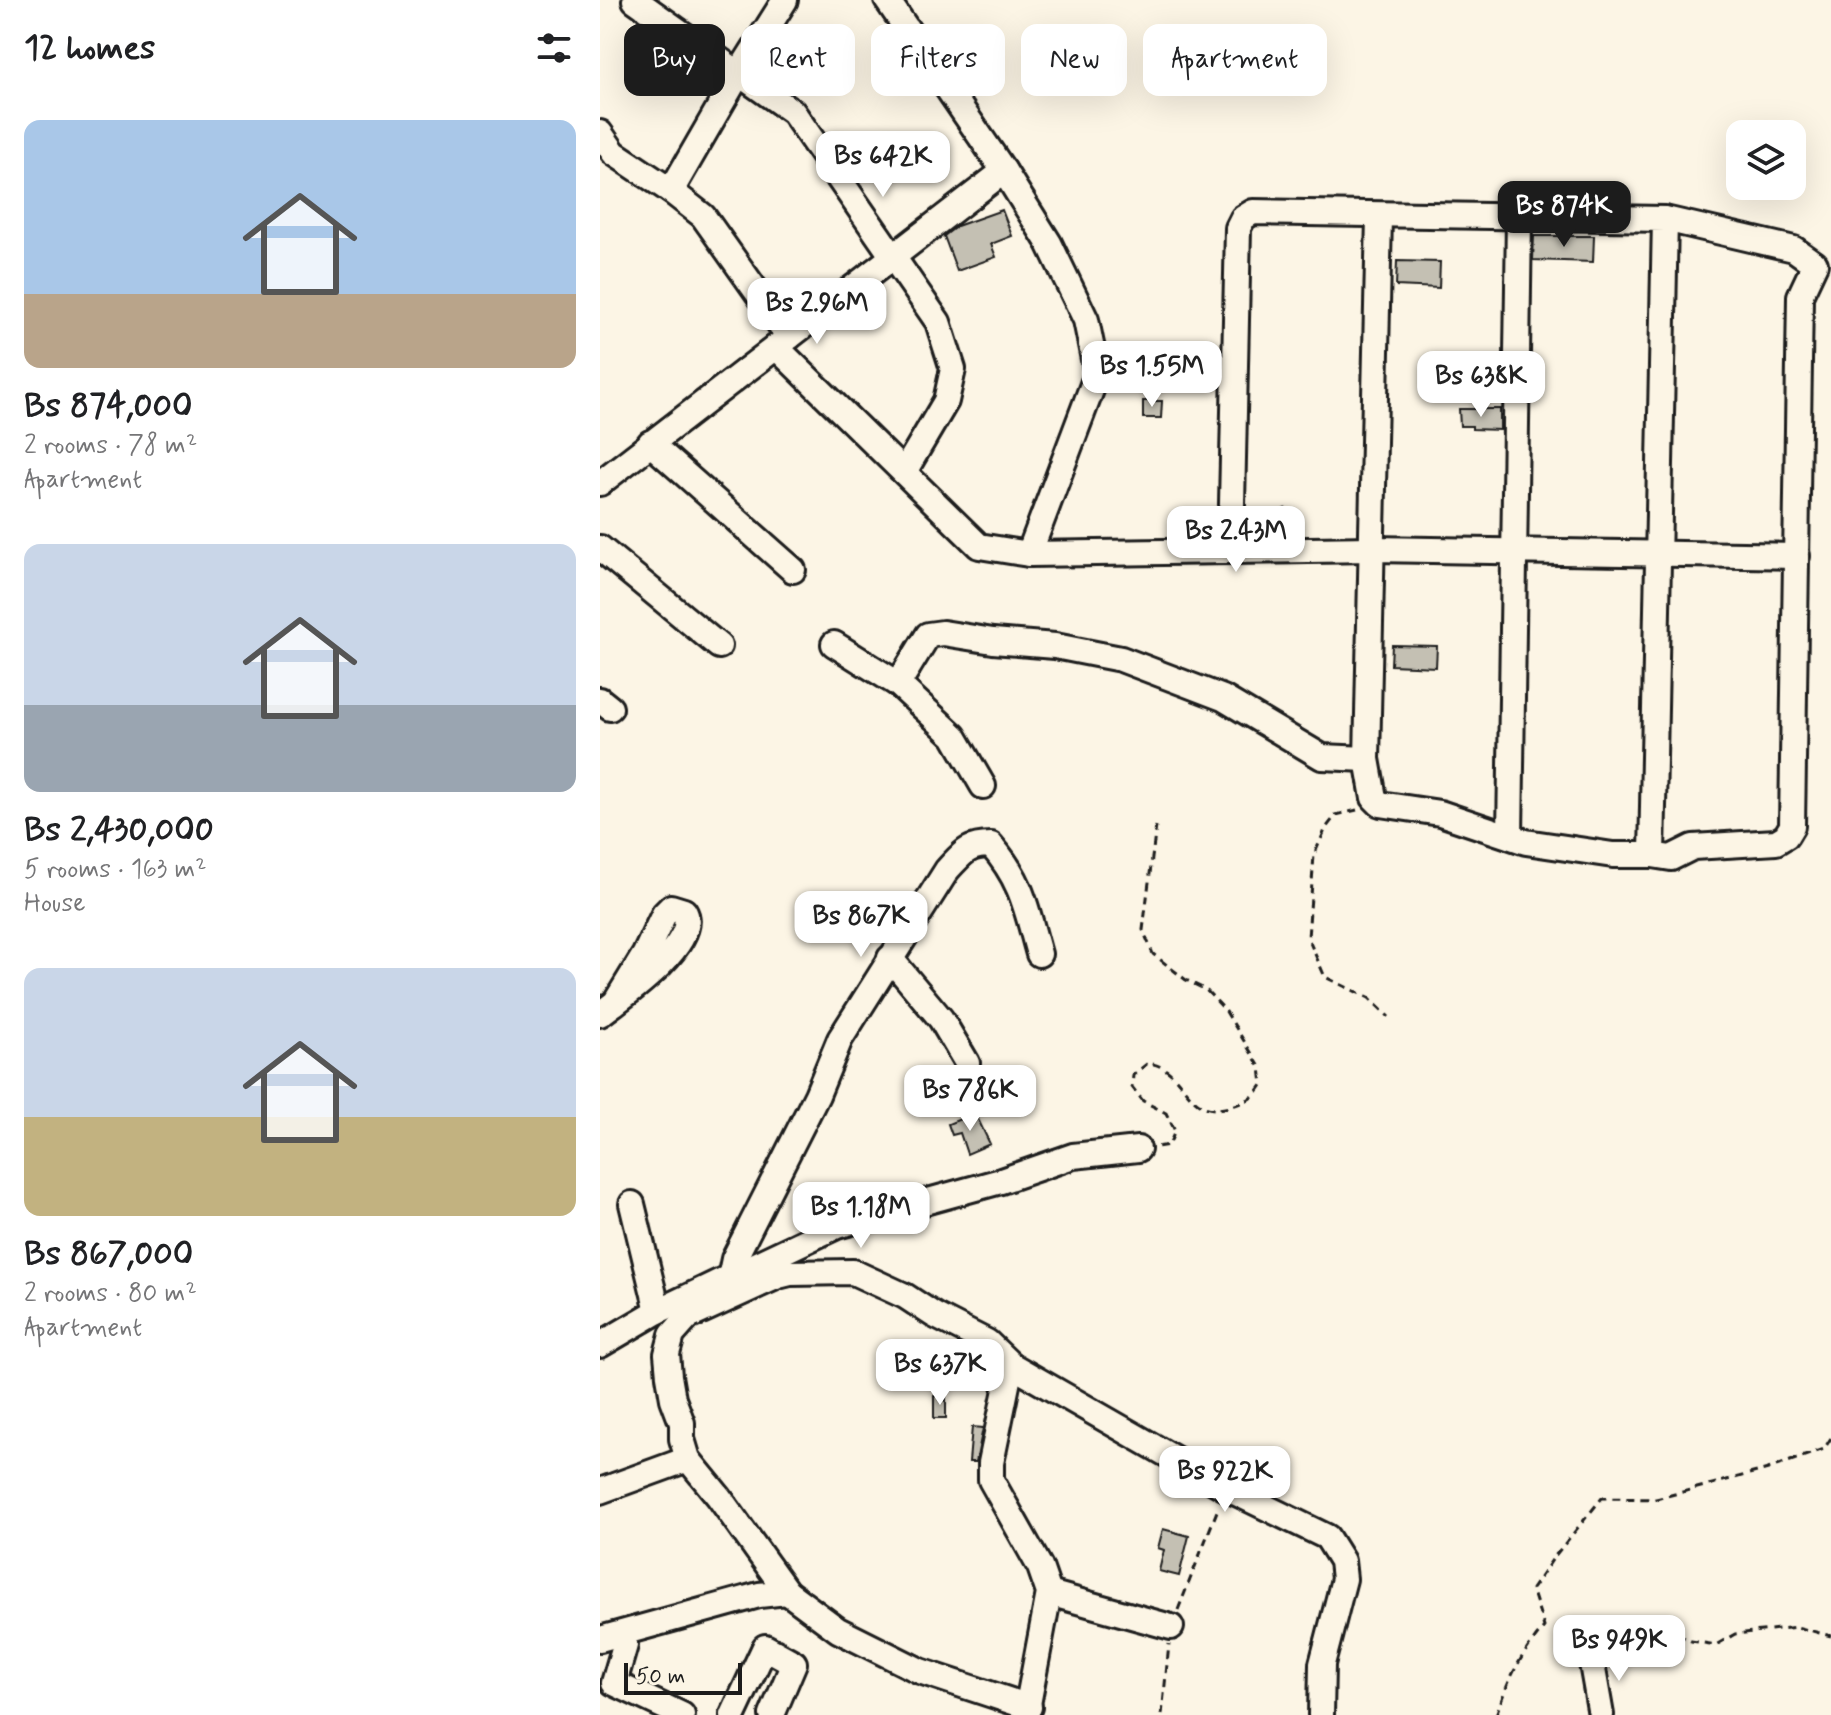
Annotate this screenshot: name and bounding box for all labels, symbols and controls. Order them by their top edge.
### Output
chip: Buy [624,24,725,96]
chip: Rent [741,24,855,96]
chip: Filters [871,24,1005,96]
chip: New [1021,24,1127,96]
chip: Apartment [1143,24,1327,96]
text: 12 homes [24,26,155,71]
icon: filters [532,26,576,70]
map controls [1726,120,1806,200]
button: layers [1726,120,1806,200]
pin: Bs 642K [809,131,957,199]
text: Bs 642K [834,140,932,174]
icon: home [228,172,372,316]
pin: Bs 874K [1490,181,1638,249]
text: Bs 874K [1516,190,1612,224]
pin: Bs 2.96M [734,278,900,346]
text: Bs 2.96M [765,287,869,321]
pin: Bs 1.55M [1069,341,1235,409]
text: Bs 1.55M [1100,350,1204,384]
pin: Bs 638K [1407,351,1555,419]
text: Bs 638K [1435,360,1527,394]
text: Bs 874,000 [24,384,192,429]
text: 2 rooms · 78 m² [24,429,197,463]
text: Apartment [24,463,142,497]
pin: Bs 2.43M [1153,506,1319,574]
text: Bs 2.43M [1185,515,1287,549]
icon: home [228,596,372,740]
text: Bs 2,430,000 [24,808,214,853]
text: 5 rooms · 163 m² [24,853,207,887]
text: House [24,887,85,921]
pin: Bs 867K [787,891,935,959]
text: Bs 867K [813,900,909,934]
icon: home [228,1020,372,1164]
pin: Bs 786K [896,1065,1044,1133]
text: Bs 786K [922,1074,1018,1108]
pin: Bs 1.18M [778,1182,944,1250]
text: Bs 1.18M [811,1191,911,1225]
text: Bs 867,000 [24,1232,193,1277]
text: 2 rooms · 80 m² [24,1277,197,1311]
text: Apartment [24,1311,142,1345]
pin: Bs 637K [866,1339,1014,1407]
text: Bs 637K [894,1348,986,1382]
pin: Bs 922K [1151,1446,1299,1514]
text: Bs 922K [1177,1455,1273,1489]
pin: Bs 949K [1545,1615,1693,1683]
text: Bs 949K [1571,1624,1667,1658]
scale bar [624,1659,742,1695]
text: 50 m [636,1663,685,1691]

